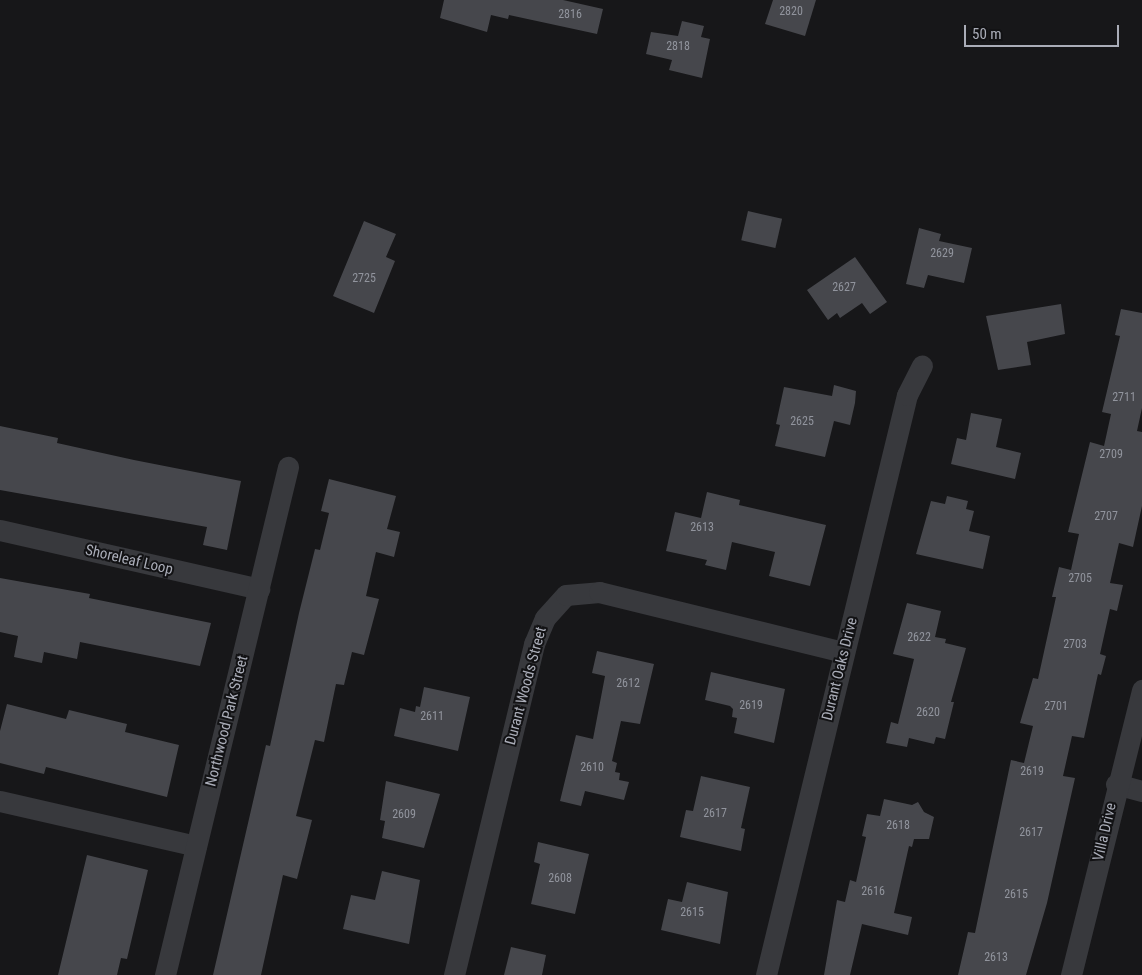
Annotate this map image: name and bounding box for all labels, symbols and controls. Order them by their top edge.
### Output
house number: 2820 [779,5,803,19]
house number: 2816 [558,8,582,22]
scale bar [967,15,1122,47]
text: 50 m [972,25,1002,43]
house number: 2818 [666,40,690,54]
house number: 2629 [930,247,954,261]
house number: 2725 [352,272,376,286]
house number: 2627 [832,281,856,295]
house number: 2711 [1112,391,1136,405]
house number: 2625 [790,415,814,429]
house number: 2709 [1099,448,1123,462]
house number: 2707 [1094,510,1118,524]
house number: 2613 [690,521,714,535]
street label: Shoreleaf Loop [83,541,175,579]
house number: 2705 [1068,572,1092,586]
street label: Durant Oaks Drive [818,616,862,722]
street label: Durant Woods Street [502,625,550,747]
house number: 2622 [907,631,931,645]
house number: 2703 [1063,638,1087,652]
street label: Northwood Park Street [202,654,252,788]
house number: 2612 [616,677,640,691]
house number: 2619 [739,699,763,713]
house number: 2701 [1044,700,1068,714]
house number: 2620 [916,706,940,720]
house number: 2611 [420,710,444,724]
house number: 2610 [580,761,604,775]
house number: 2619 [1020,765,1044,779]
street label: Villa Drive [1090,801,1120,863]
house number: 2617 [703,807,727,821]
house number: 2609 [392,808,416,822]
house number: 2618 [886,819,910,833]
house number: 2617 [1019,826,1043,840]
house number: 2608 [548,872,572,886]
house number: 2616 [861,885,885,899]
house number: 2615 [1004,888,1028,902]
house number: 2615 [680,906,704,920]
house number: 2613 [984,951,1008,965]

